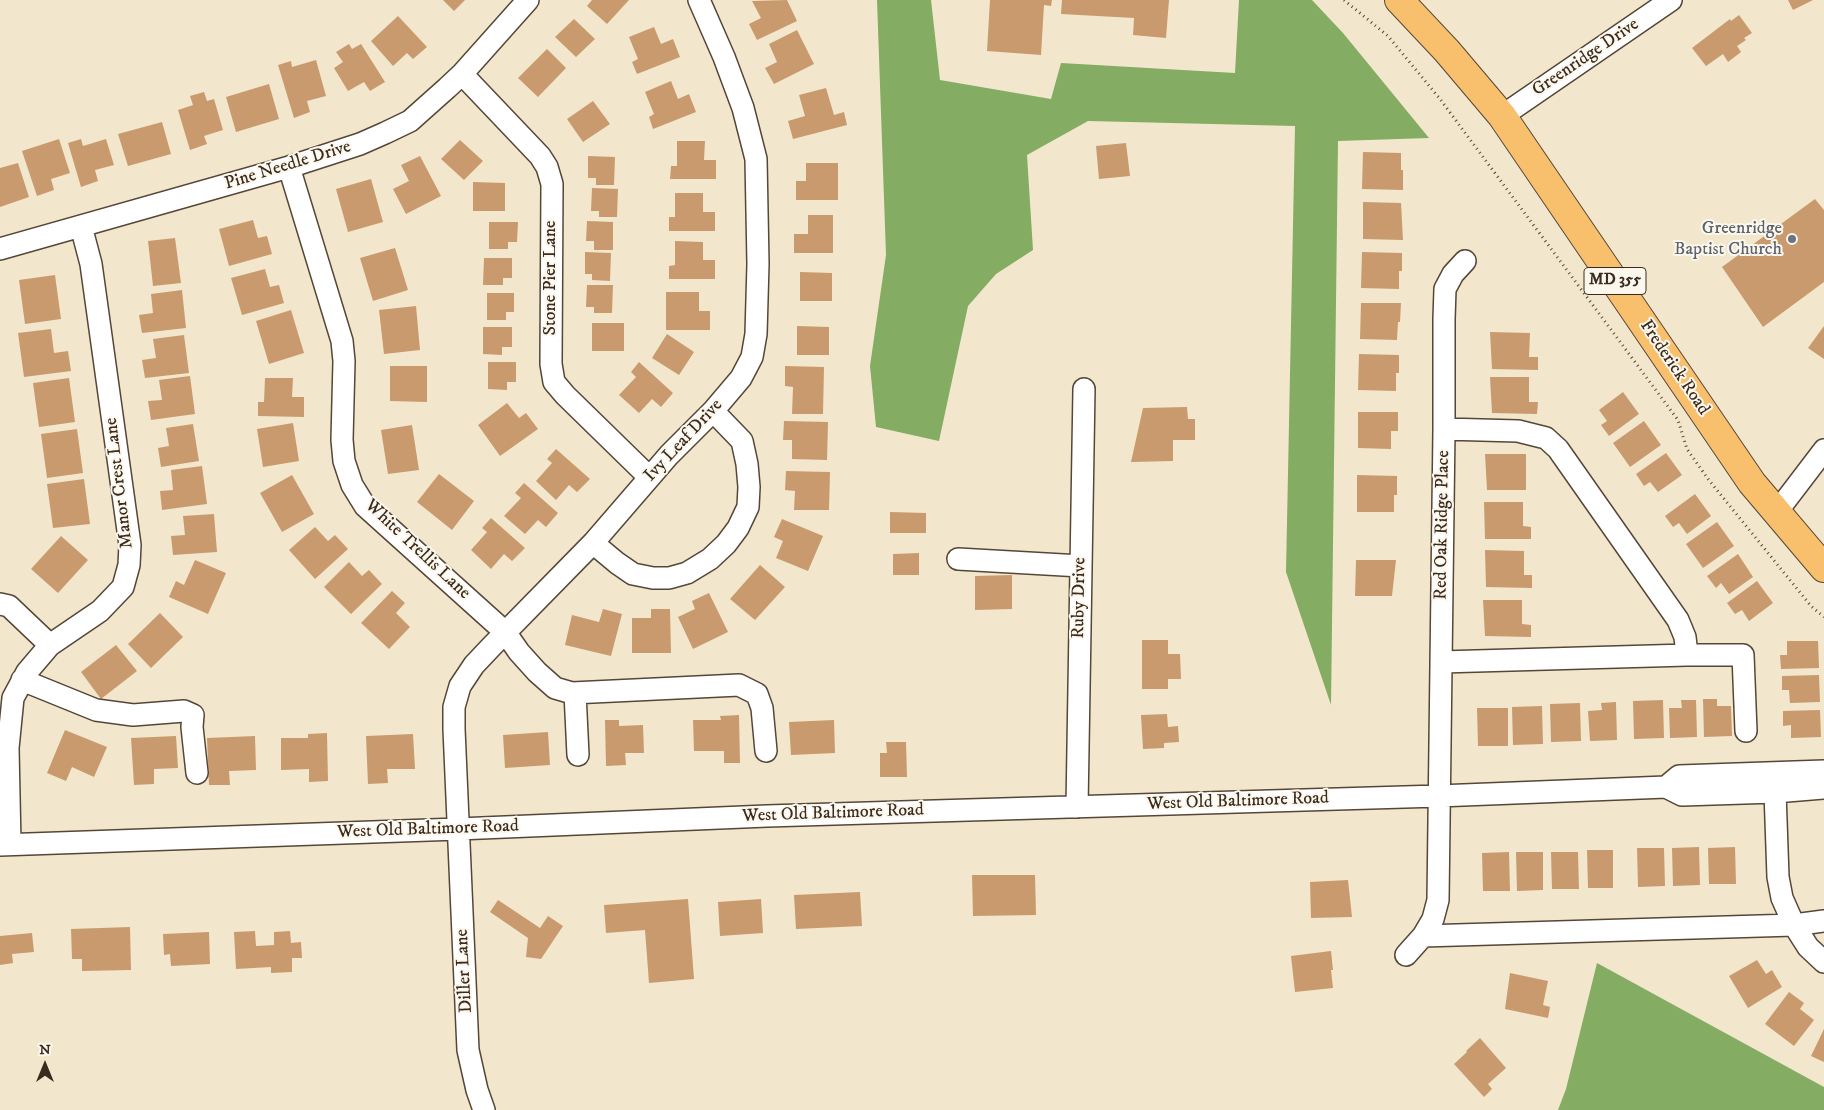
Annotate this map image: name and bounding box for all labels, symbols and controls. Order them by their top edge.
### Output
street label: Greenridge Drive [1529,14,1643,102]
street label: Pine Needle Drive [222,137,354,195]
place label: Greenridge Baptist Church [1674,218,1782,260]
street label: Stone Pier Lane [540,220,562,336]
marker: Greenridge Baptist Church [1786,233,1798,245]
road number: MD 355 [1584,268,1646,294]
street label: Frederick Road [1634,316,1714,420]
street label: Ivy Leaf Drive [640,395,728,487]
street label: Manor Crest Lane [101,416,139,550]
street label: Red Oak Ridge Place [1431,450,1455,600]
street label: White Trellis Lane [360,495,474,605]
street label: Ruby Drive [1068,557,1092,639]
street label: West Old Baltimore Road [1147,788,1329,816]
street label: West Old Baltimore Road [742,800,924,828]
street label: West Old Baltimore Road [337,816,519,844]
street label: Diller Lane [452,928,478,1014]
north arrow [20,1040,70,1090]
text: N [39,1041,51,1059]

